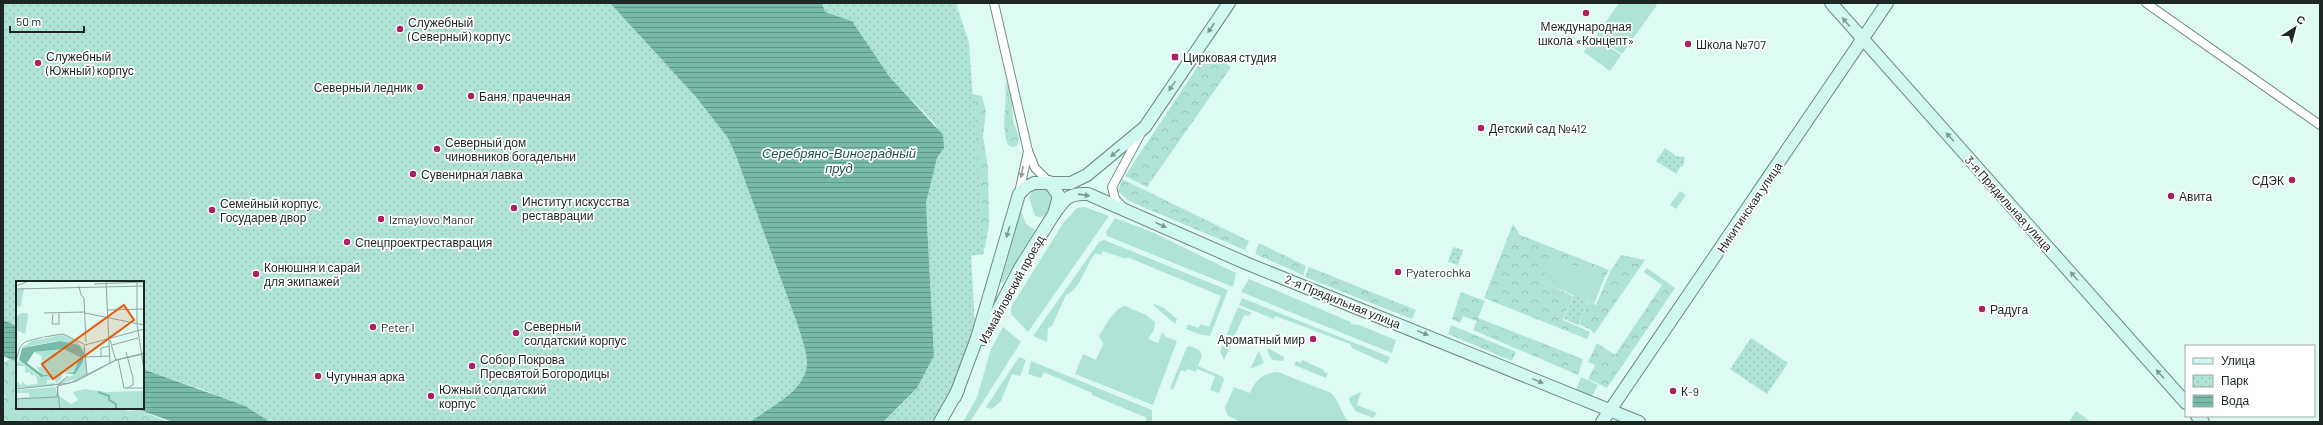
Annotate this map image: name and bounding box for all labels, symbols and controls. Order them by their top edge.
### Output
scale bar [10,8,84,34]
marker: Международная школа «Концепт» [1581,8,1591,18]
north arrow [2275,8,2315,48]
text: С [2294,12,2308,27]
text: 50 m [16,14,41,28]
place label: Служебный (Северный) корпус [407,15,511,44]
one-way arrow [1842,16,1851,27]
place label: Международная школа «Концепт» [1538,19,1634,48]
one-way arrow [1207,23,1215,34]
marker: Служебный (Северный) корпус [395,24,405,34]
place label: Школа №707 [1696,37,1766,51]
marker: Школа №707 [1683,39,1693,49]
place label: Служебный (Южный) корпус [45,49,134,78]
place label: Цирковая студия [1183,50,1277,65]
marker: Цирковая студия [1170,52,1180,62]
marker: Служебный (Южный) корпус [33,58,43,68]
place label: Северный ледник [314,80,413,95]
one-way arrow [1168,81,1176,91]
marker: Северный ледник [415,82,425,92]
place label: Баня, прачечная [479,89,570,104]
marker: Баня, прачечная [466,91,476,101]
place label: Детский сад №412 [1489,121,1587,136]
marker: Детский сад №412 [1476,123,1486,133]
one-way arrow [1946,132,1955,143]
place label: Северный дом чиновников богадельни [445,135,576,164]
marker: Северный дом чиновников богадельни [432,144,442,154]
water label: Серебряно-Виноградный пруд [762,145,916,176]
one-way arrow [1110,148,1121,157]
street label: 3-я Прядильная улица [1962,152,2056,255]
street label: Никитинская улица [1713,159,1786,256]
one-way arrow [1019,166,1025,179]
place label: Сувенирная лавка [421,167,523,182]
marker: Сувенирная лавка [408,169,418,179]
place label: СДЭК [2252,173,2284,188]
marker: СДЭК [2287,175,2297,185]
place label: Авита [2179,189,2212,203]
marker: Авита [2166,191,2176,201]
one-way arrow [1077,192,1090,198]
place label: Институт искусства реставрации [522,194,630,223]
place label: Семейный корпус, Государев двор [220,196,322,225]
marker: Институт искусства реставрации [509,203,519,213]
marker: Семейный корпус, Государев двор [207,205,217,215]
place label: Izmaylovo Manor [389,212,475,226]
marker: Izmaylovo Manor [376,214,386,224]
one-way arrow [1155,223,1167,229]
one-way arrow [1005,226,1011,238]
street label: Измайловский проезд [975,233,1047,346]
place label: Спецпроектреставрация [355,235,492,250]
marker: Спецпроектреставрация [342,237,352,247]
place label: Конюшня и сарай для экипажей [264,260,360,289]
place label: Pyaterochka [1406,265,1471,279]
marker: Pyaterochka [1393,267,1403,277]
marker: Конюшня и сарай для экипажей [251,269,261,279]
street label: 2-я Прядильная улица [1283,271,1403,332]
one-way arrow [2070,271,2079,282]
inset map [16,281,144,409]
place label: Радуга [1990,302,2028,317]
marker: Радуга [1977,304,1987,314]
place label: Северный солдатский корпус [524,319,626,348]
place label: Peter I [381,320,415,334]
marker: Peter I [368,322,378,332]
marker: Северный солдатский корпус [511,328,521,338]
one-way arrow [1418,331,1430,337]
place label: Ароматный мир [1218,332,1305,347]
marker: Ароматный мир [1308,334,1318,344]
legend [2185,345,2315,417]
place label: Собор Покрова Пресвятой Богородицы [480,352,609,381]
text: Улица [2221,353,2255,368]
marker: Собор Покрова Пресвятой Богородицы [467,361,477,371]
place label: Чугунная арка [326,369,405,384]
one-way arrow [2155,369,2165,379]
marker: Чугунная арка [313,371,323,381]
text: Парк [2221,373,2249,388]
one-way arrow [1533,378,1544,384]
place label: Южный солдатский корпус [439,382,546,411]
place label: К-9 [1681,384,1699,398]
marker: К-9 [1668,386,1678,396]
marker: Южный солдатский корпус [426,391,436,401]
text: Вода [2221,393,2249,408]

